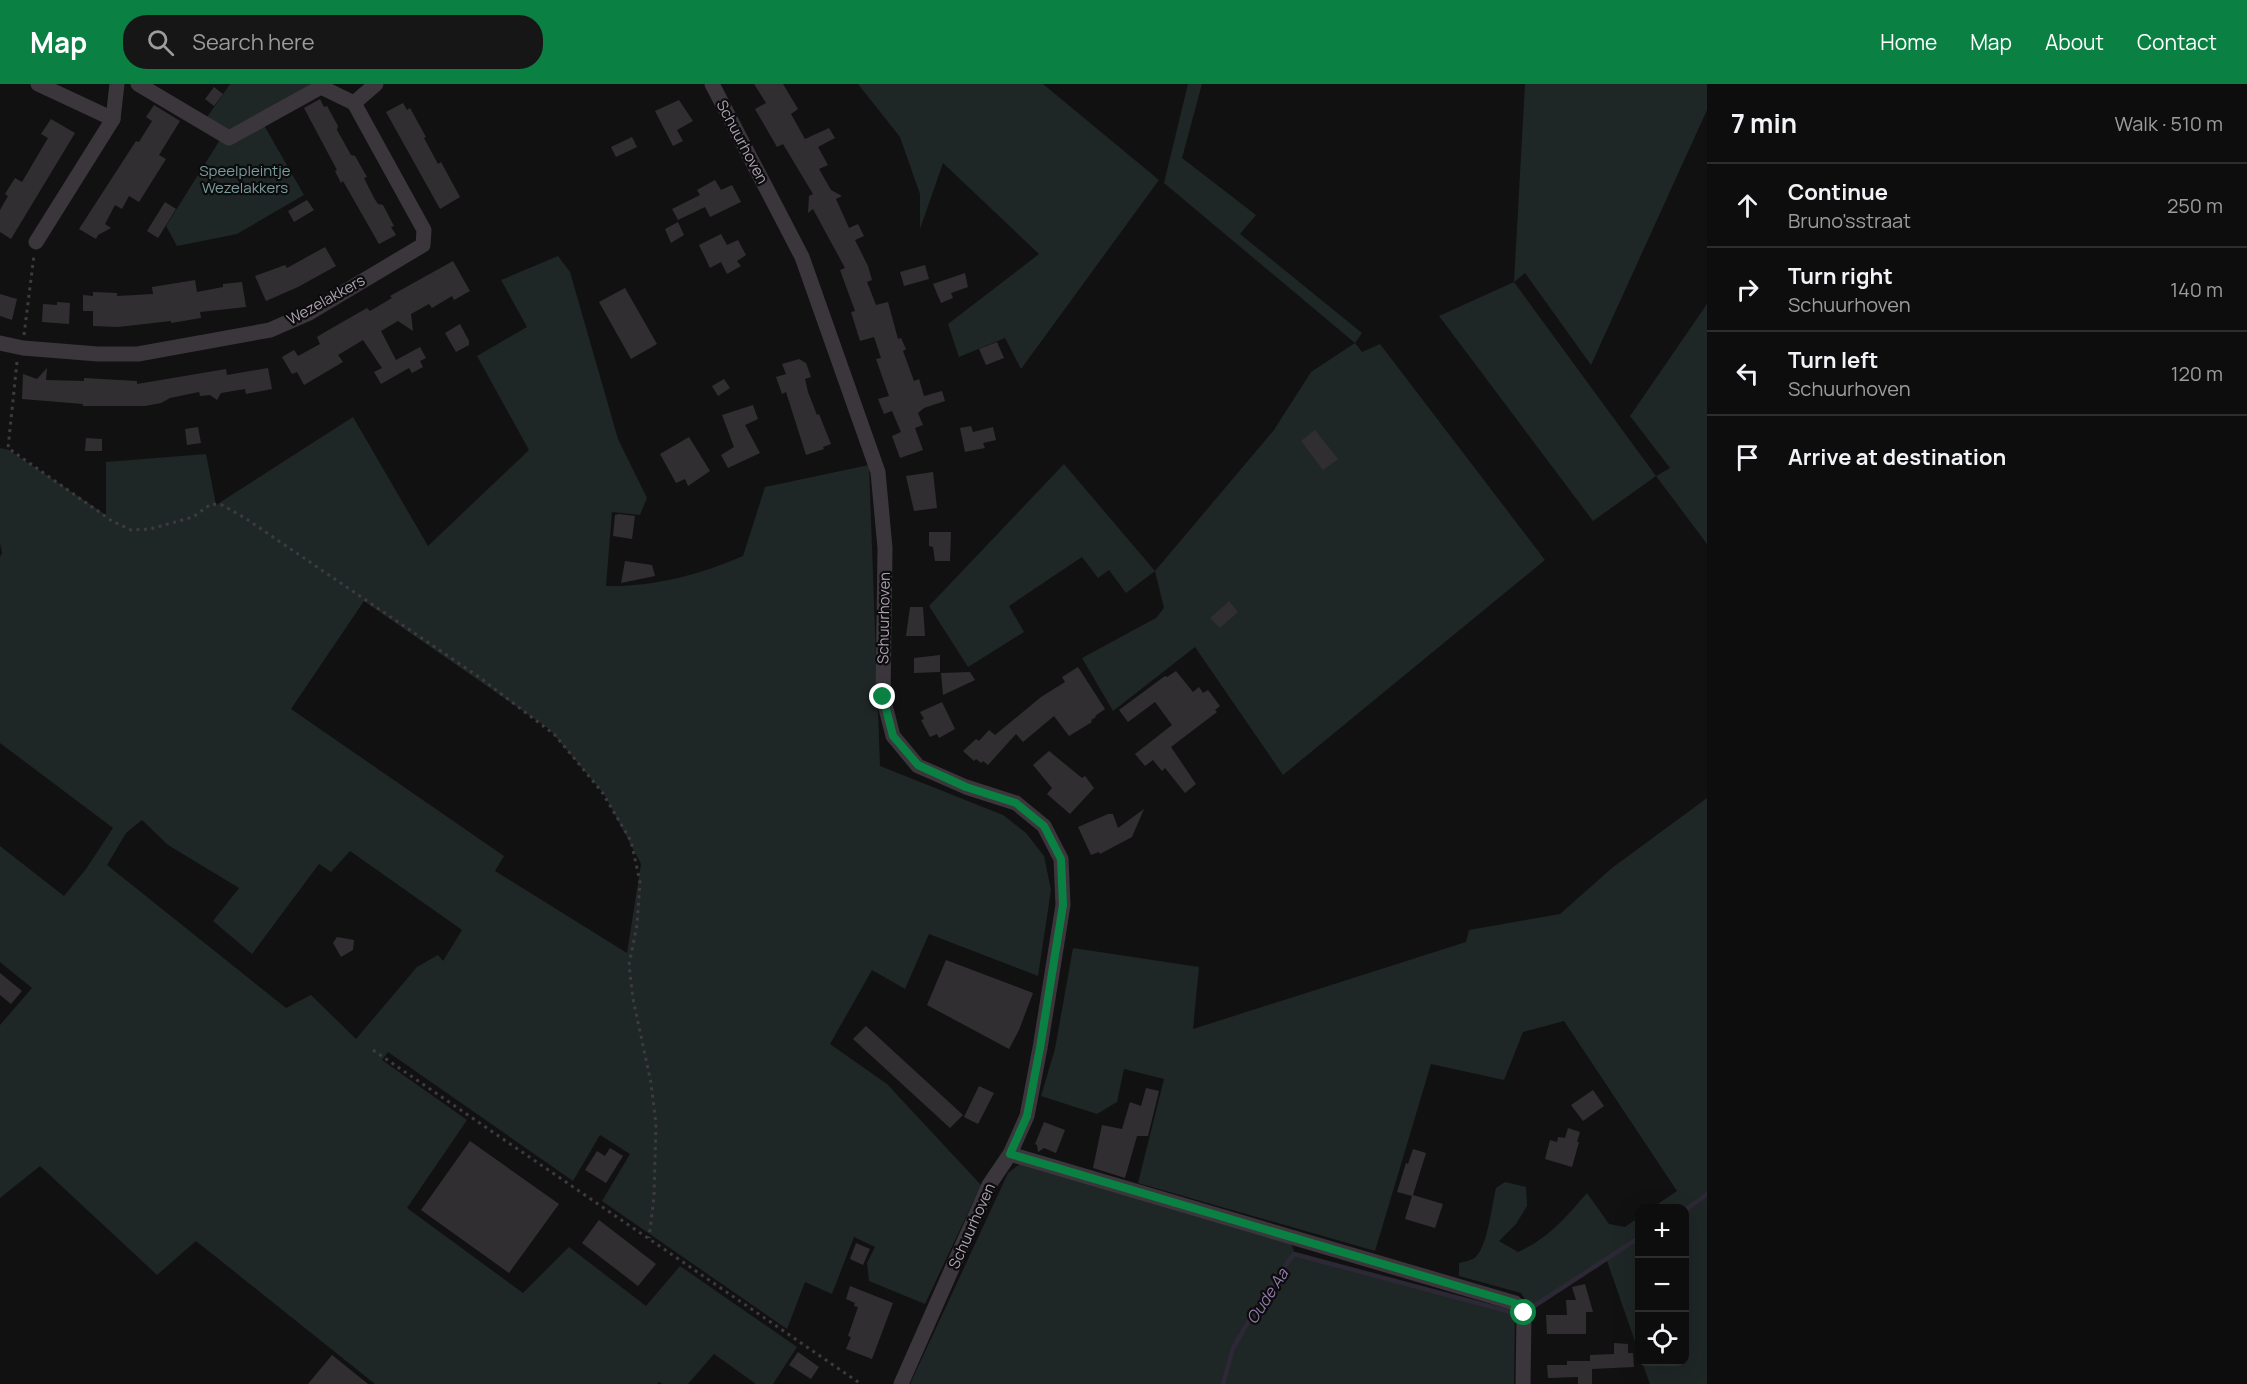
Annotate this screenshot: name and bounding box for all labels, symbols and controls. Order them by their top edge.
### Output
search box [123,15,543,69]
text: Map [30,23,87,61]
icon: search [144,26,177,59]
text: Search here [192,27,315,57]
text: Home [1880,28,1937,56]
text: Map [1970,28,2012,56]
text: About [2045,28,2104,56]
text: Contact [2137,28,2217,56]
street label: Schuurhoven [712,96,773,187]
text: 7 min [1731,105,1797,141]
text: Walk · 510 m [2114,110,2223,137]
park label: Speelpleintje Wezelakkers [199,160,291,198]
text: Continue [1788,177,1888,207]
icon: ahead [1731,189,1764,222]
text: 250 m [2167,192,2223,219]
text: Bruno'sstraat [1788,207,1911,234]
text: Turn right [1788,261,1893,291]
street label: Wezelakkers [283,269,369,330]
icon: right [1731,273,1764,306]
text: 140 m [2170,276,2223,303]
text: Schuurhoven [1788,291,1911,318]
text: Turn left [1788,345,1878,375]
icon: left [1731,357,1764,390]
text: 120 m [2171,360,2223,387]
text: Schuurhoven [1788,375,1911,402]
icon: arrive [1731,441,1764,474]
text: Arrive at destination [1788,442,2006,472]
street label: Schuurhoven [872,572,895,664]
route end [869,683,895,709]
street label: Schuurhoven [943,1179,1000,1272]
map controls [1635,1204,1689,1366]
button: + [1635,1204,1689,1258]
button: − [1635,1258,1689,1312]
water label: Oude Aa [1241,1263,1294,1328]
route start [1510,1299,1536,1325]
button: locate [1635,1312,1689,1366]

